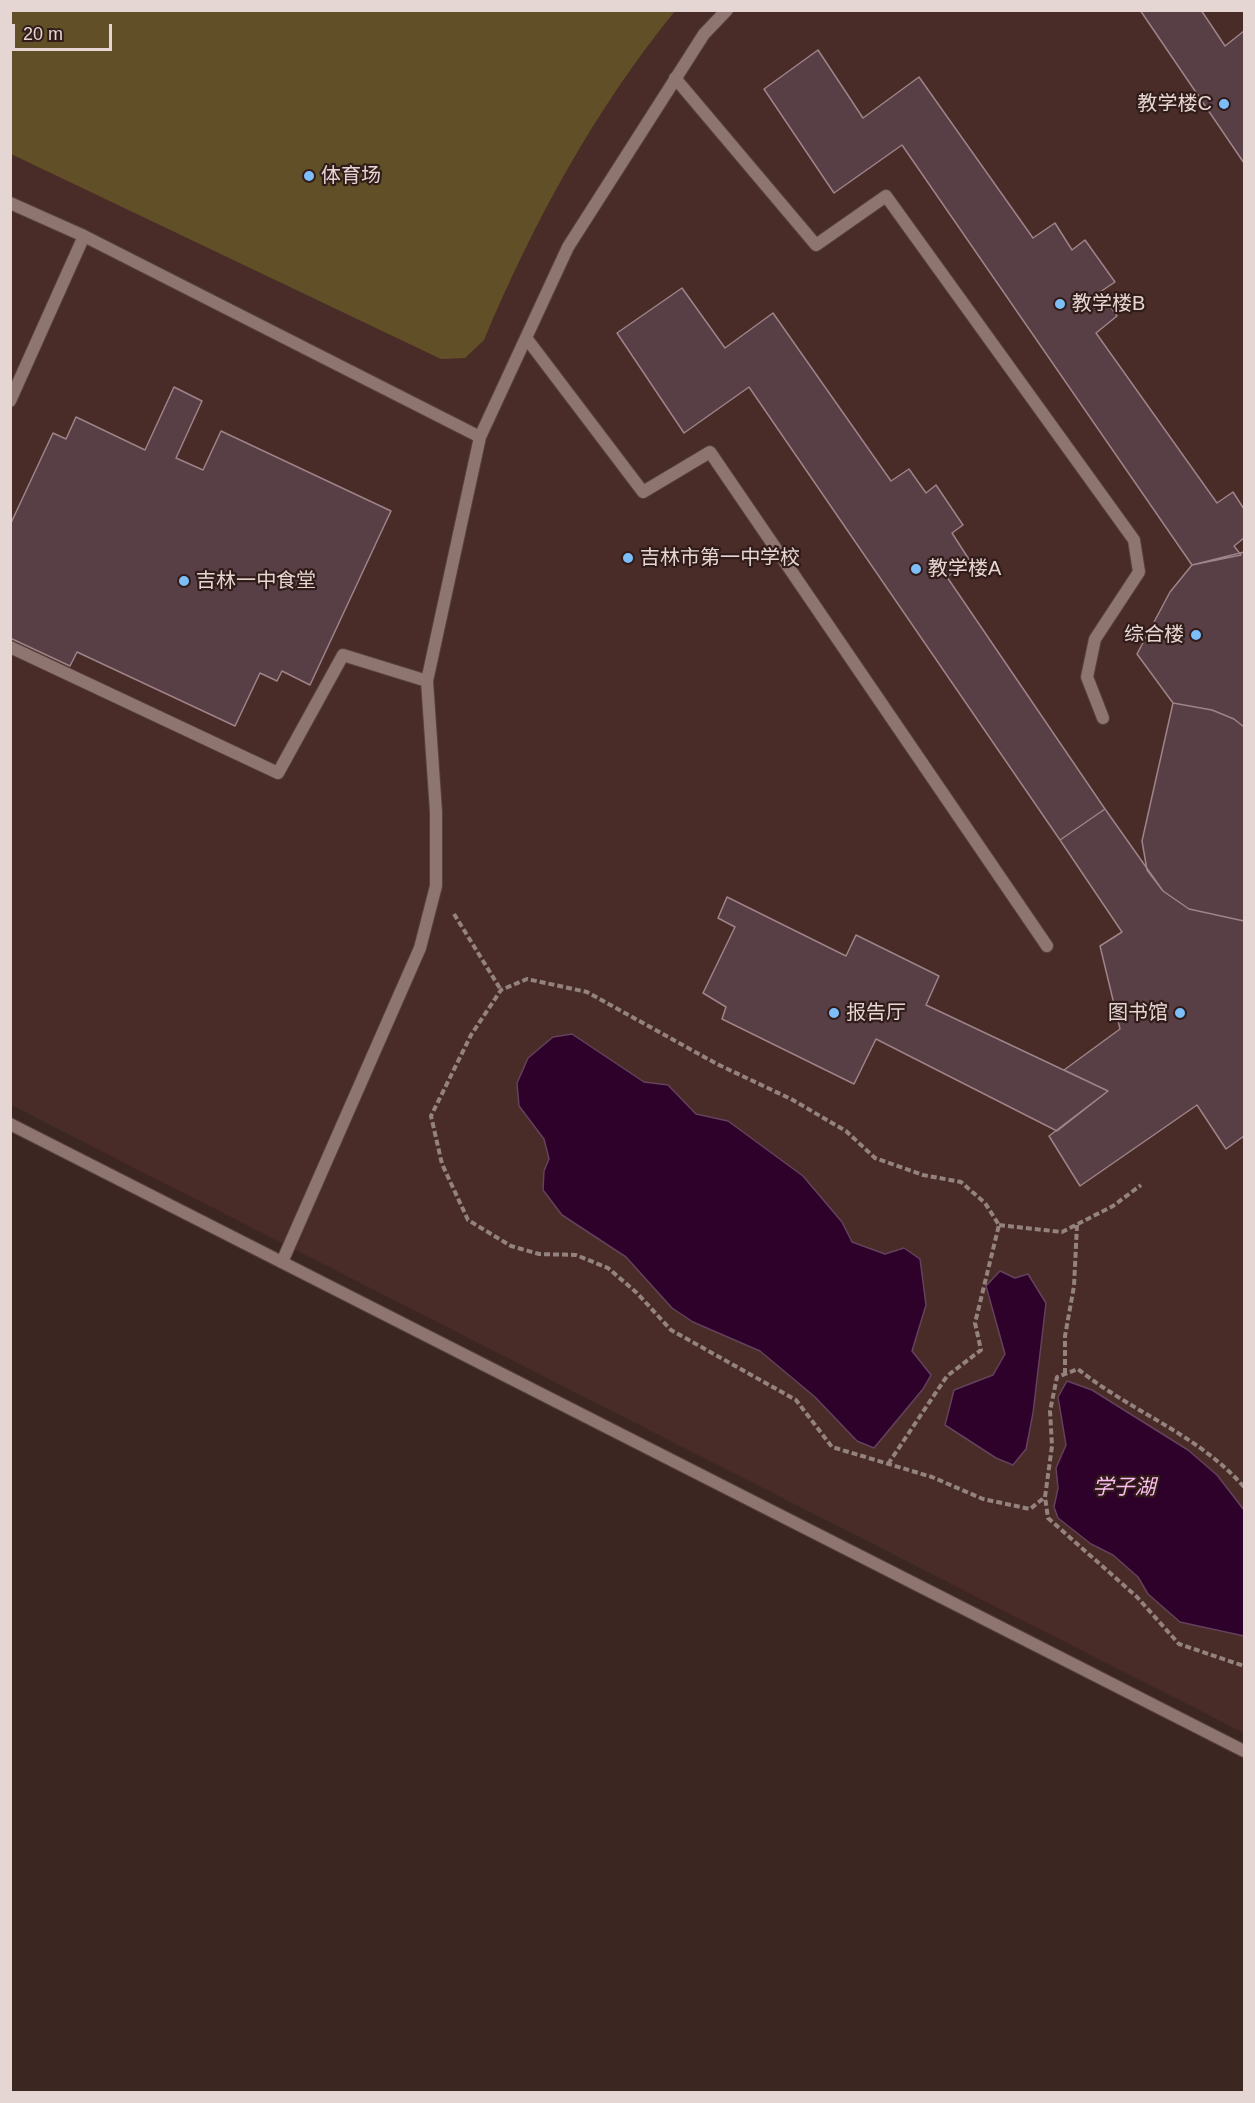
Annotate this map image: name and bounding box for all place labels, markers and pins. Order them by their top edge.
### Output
place label: 教学楼C [1138,92,1212,116]
marker: 教学楼C [1217,97,1231,111]
place label: 体育场 [321,164,381,188]
marker: 体育场 [302,169,316,183]
place label: 教学楼B [1072,292,1145,316]
marker: 教学楼B [1053,297,1067,311]
place label: 吉林市第一中学校 [640,546,800,570]
marker: 吉林市第一中学校 [621,551,635,565]
place label: 教学楼A [928,557,1001,581]
marker: 教学楼A [909,562,923,576]
place label: 吉林一中食堂 [196,569,316,593]
marker: 吉林一中食堂 [177,574,191,588]
place label: 综合楼 [1124,623,1184,647]
marker: 综合楼 [1189,628,1203,642]
place label: 报告厅 [846,1001,906,1025]
place label: 图书馆 [1108,1001,1168,1025]
marker: 报告厅 [827,1006,841,1020]
marker: 图书馆 [1173,1006,1187,1020]

